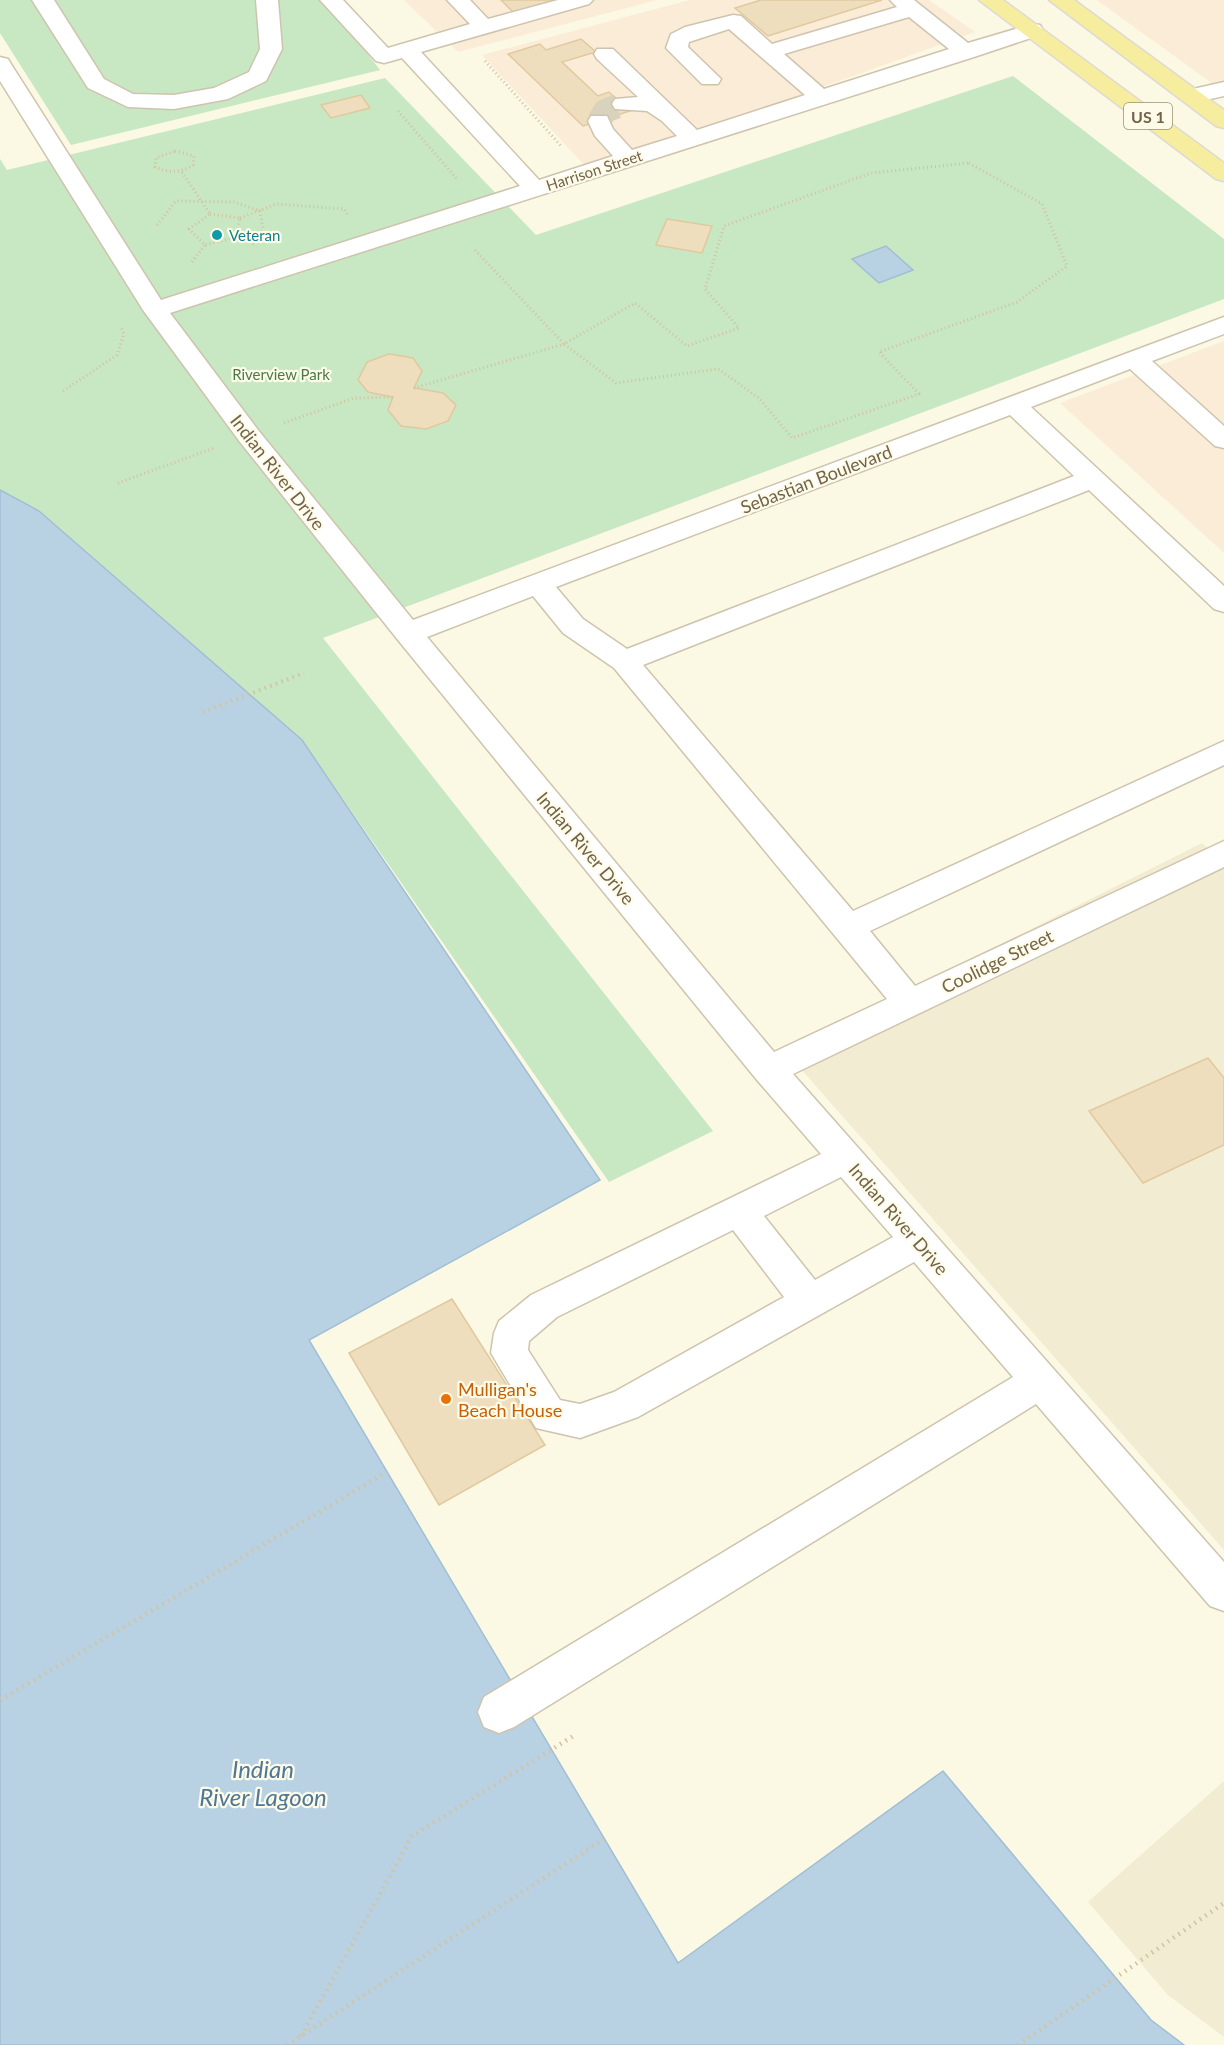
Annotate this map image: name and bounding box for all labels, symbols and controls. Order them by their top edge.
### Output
road number: US 1 [1124,103,1172,129]
street label: Harrison Street [544,146,645,194]
place label: Veteran [229,226,280,244]
marker: Veteran [210,228,224,242]
park label: Riverview Park [232,365,330,383]
street label: Indian River Drive [226,410,330,534]
street label: Sebastian Boulevard [737,440,895,518]
street label: Indian River Drive [532,787,640,909]
street label: Coolidge Street [938,924,1057,998]
street label: Indian River Drive [845,1159,953,1279]
place label: Mulligan's Beach House [458,1378,562,1421]
marker: Mulligan's Beach House [439,1392,453,1406]
water label: Indian River Lagoon [199,1754,327,1811]

